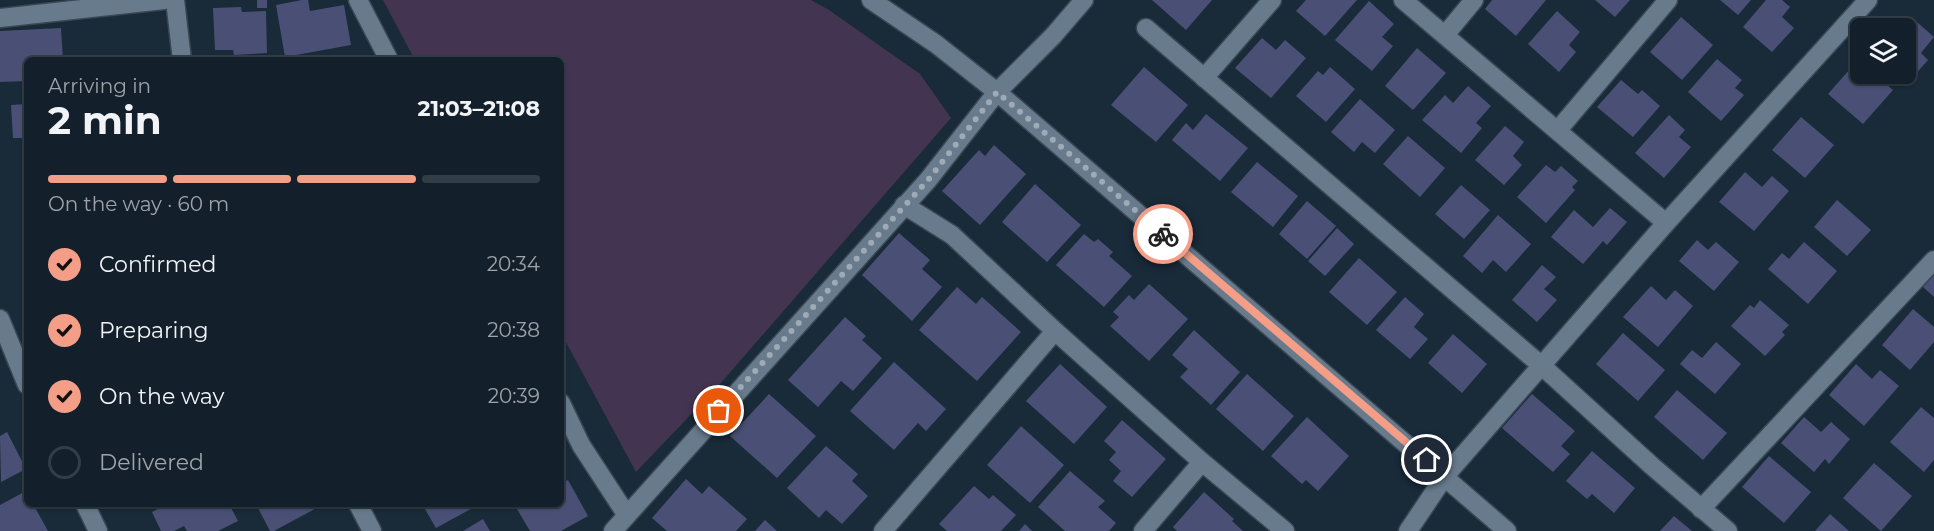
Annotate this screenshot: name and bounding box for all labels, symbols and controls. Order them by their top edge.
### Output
map controls [1850,18,1916,84]
button: layers [1850,18,1916,84]
text: Arriving in [48,74,151,98]
text: 21:03–21:08 [417,95,540,122]
text: 2 min [48,96,162,144]
text: On the way · 60 m [48,192,229,216]
courier [1133,204,1193,264]
icon: bike [1147,218,1180,251]
icon: check [48,248,81,281]
text: Confirmed [99,251,216,278]
text: 20:34 [487,252,540,276]
icon: check [48,314,81,347]
text: Preparing [99,317,208,344]
text: 20:38 [487,318,540,342]
icon: check [48,380,81,413]
text: On the way [99,383,224,410]
text: 20:39 [488,384,540,408]
pin [693,385,744,436]
icon: bag [702,394,735,427]
pin [1401,434,1452,485]
icon: home [1410,443,1443,476]
text: Delivered [99,449,204,476]

